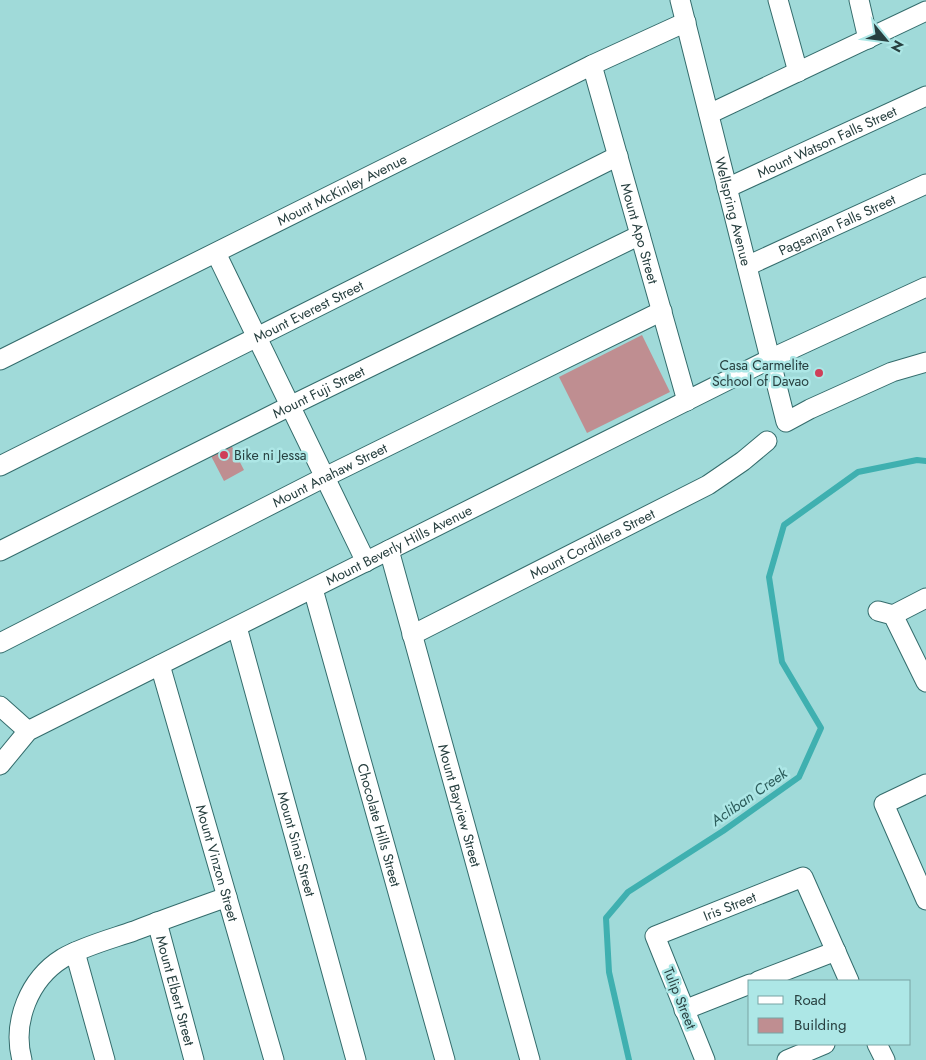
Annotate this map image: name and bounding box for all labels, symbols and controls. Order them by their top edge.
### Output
north arrow [861,15,911,65]
text: N [886,37,909,56]
street label: Mount Watson Falls Street [754,101,901,183]
street label: Mount McKinley Avenue [274,149,410,230]
street label: Wellspring Avenue [710,155,756,268]
street label: Mount Apo Street [616,181,664,287]
street label: Pagsanjan Falls Street [775,189,899,260]
street label: Mount Everest Street [250,275,367,347]
place label: Casa Carmelite School of Davao [712,355,809,391]
street label: Mount Fuji Street [269,361,369,423]
marker: Casa Carmelite School of Davao [813,367,825,379]
street label: Mount Anahaw Street [269,438,391,512]
place label: Bike ni Jessa [234,445,307,465]
marker: Bike ni Jessa [218,449,230,461]
street label: Mount Beverly Hills Avenue [322,500,476,590]
street label: Mount Cordillera Street [526,503,659,584]
street label: Mount Bayview Street [433,742,486,870]
street label: Chocolate Hills Street [352,761,406,889]
water label: Acliban Creek [706,762,792,832]
street label: Mount Sinai Street [273,789,321,899]
street label: Mount Vinzon Street [191,802,244,924]
street label: Iris Street [700,887,760,926]
street label: Mount Elbert Street [151,933,200,1048]
street label: Tulip Street [659,964,702,1033]
legend [748,980,911,1045]
text: Road [794,989,826,1011]
text: Building [794,1014,846,1036]

